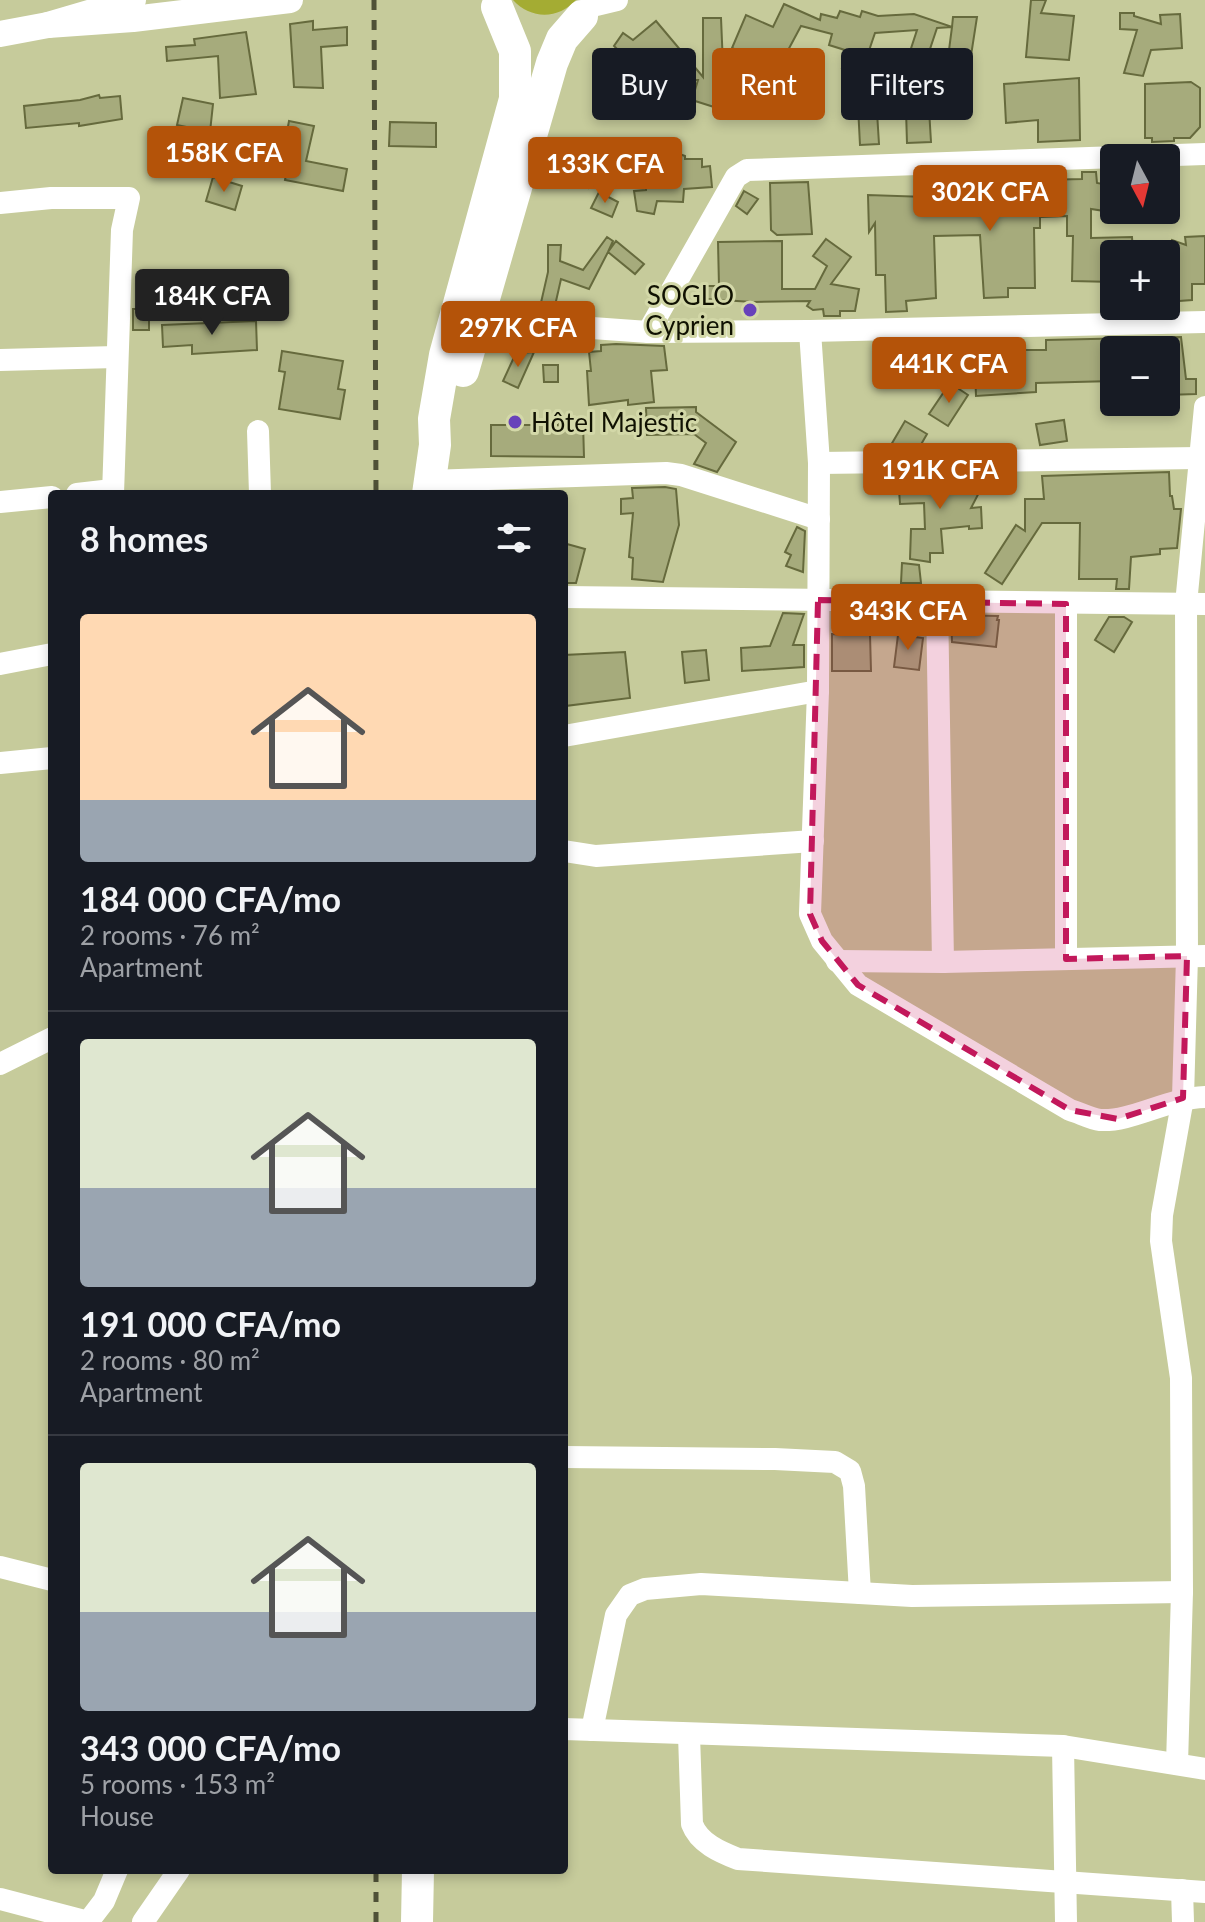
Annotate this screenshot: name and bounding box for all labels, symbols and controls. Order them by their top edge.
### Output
chip: Buy [592,48,696,120]
chip: Rent [712,48,825,120]
chip: Filters [841,48,973,120]
pin: 158K CFA [141,126,307,194]
text: 158K CFA [165,136,283,168]
pin: 133K CFA [522,137,688,205]
north arrow [1100,144,1180,224]
map controls [1100,144,1180,416]
text: 133K CFA [546,147,664,179]
pin: 302K CFA [907,165,1073,233]
text: 302K CFA [931,175,1049,207]
button: + [1100,240,1180,320]
pin: 184K CFA [129,269,295,337]
text: 184K CFA [153,279,271,311]
place label: SOGLO Cyprien [645,279,734,341]
pin: 297K CFA [435,301,601,369]
marker: SOGLO Cyprien [741,301,759,319]
text: 297K CFA [459,311,577,343]
button: − [1100,336,1180,416]
pin: 441K CFA [866,337,1032,405]
text: 441K CFA [890,347,1008,379]
place label: Hôtel Majestic [531,406,697,438]
marker: Hôtel Majestic [506,413,524,431]
pin: 191K CFA [857,443,1023,511]
text: 191K CFA [881,453,999,485]
icon: filters [492,516,536,560]
text: 8 homes [80,518,208,559]
pin: 343K CFA [825,584,991,652]
text: 343K CFA [849,594,967,626]
icon: home [236,666,380,810]
text: 184 000 CFA/mo [80,878,341,919]
text: 2 rooms · 76 m² [80,919,260,951]
text: Apartment [80,951,203,983]
icon: home [236,1091,380,1235]
text: 191 000 CFA/mo [80,1303,341,1344]
text: 2 rooms · 80 m² [80,1344,260,1376]
text: Apartment [80,1376,203,1408]
icon: home [236,1515,380,1659]
text: 343 000 CFA/mo [80,1727,341,1768]
text: 5 rooms · 153 m² [80,1768,275,1800]
text: House [80,1800,154,1832]

